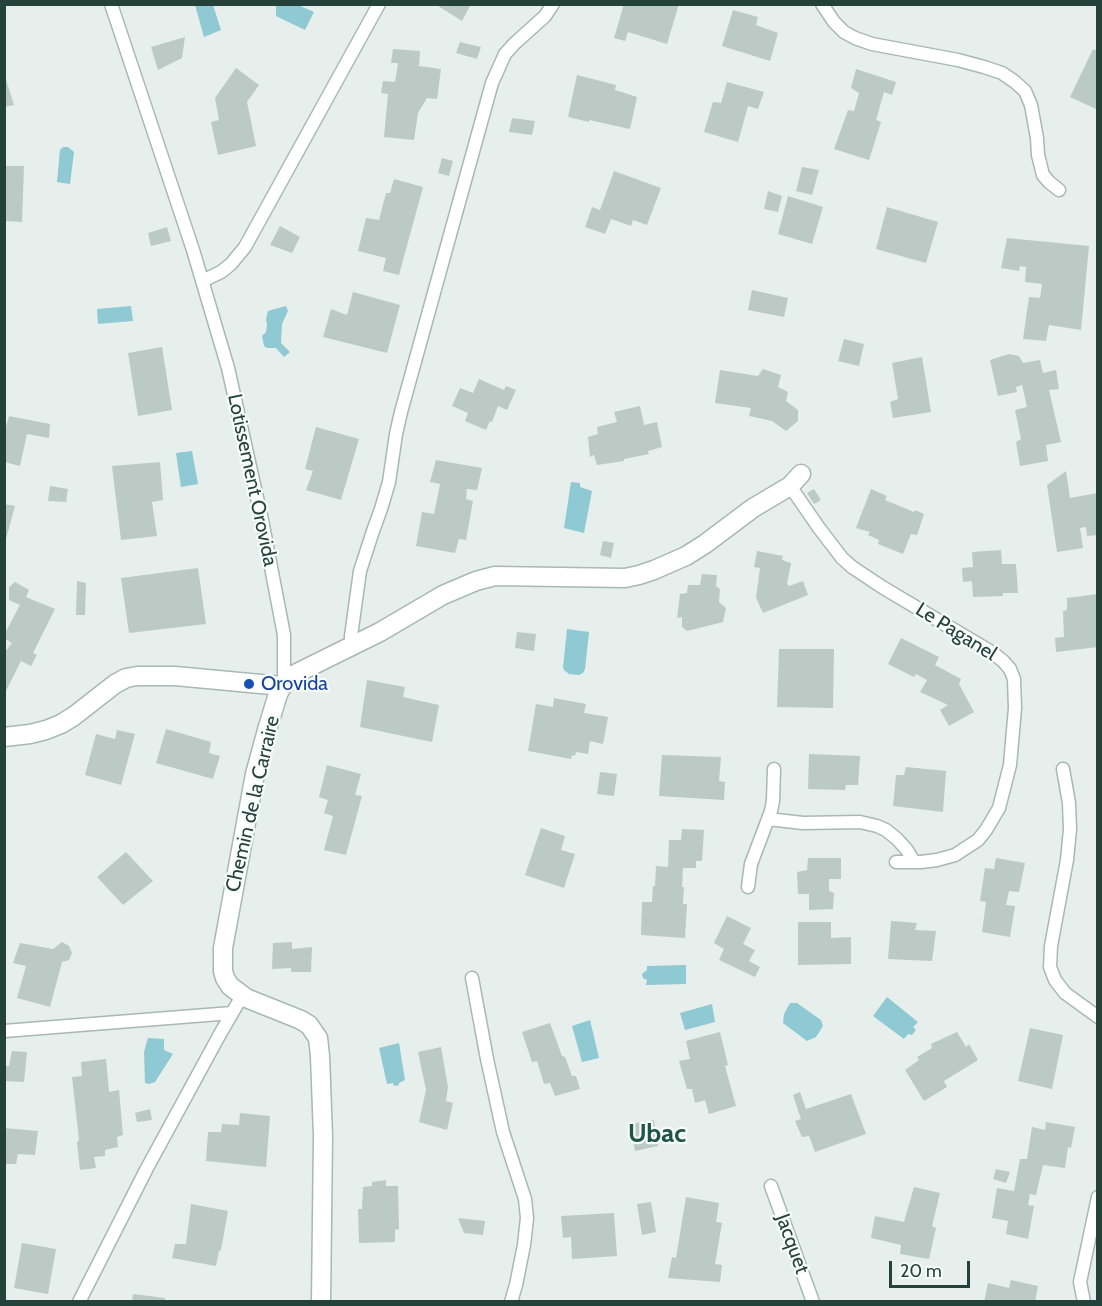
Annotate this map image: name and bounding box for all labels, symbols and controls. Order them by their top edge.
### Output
street label: Lotissement Orovida [222,392,282,568]
street label: Le Paganel [911,598,1001,666]
place label: Orovida [261,672,328,696]
marker: Orovida [242,677,256,691]
street label: Chemin de la Carraire [221,714,285,894]
district label: Ubac [628,1118,686,1150]
street label: Jacquet [770,1211,814,1277]
scale bar [892,1249,973,1287]
text: 20 m [900,1260,942,1282]

